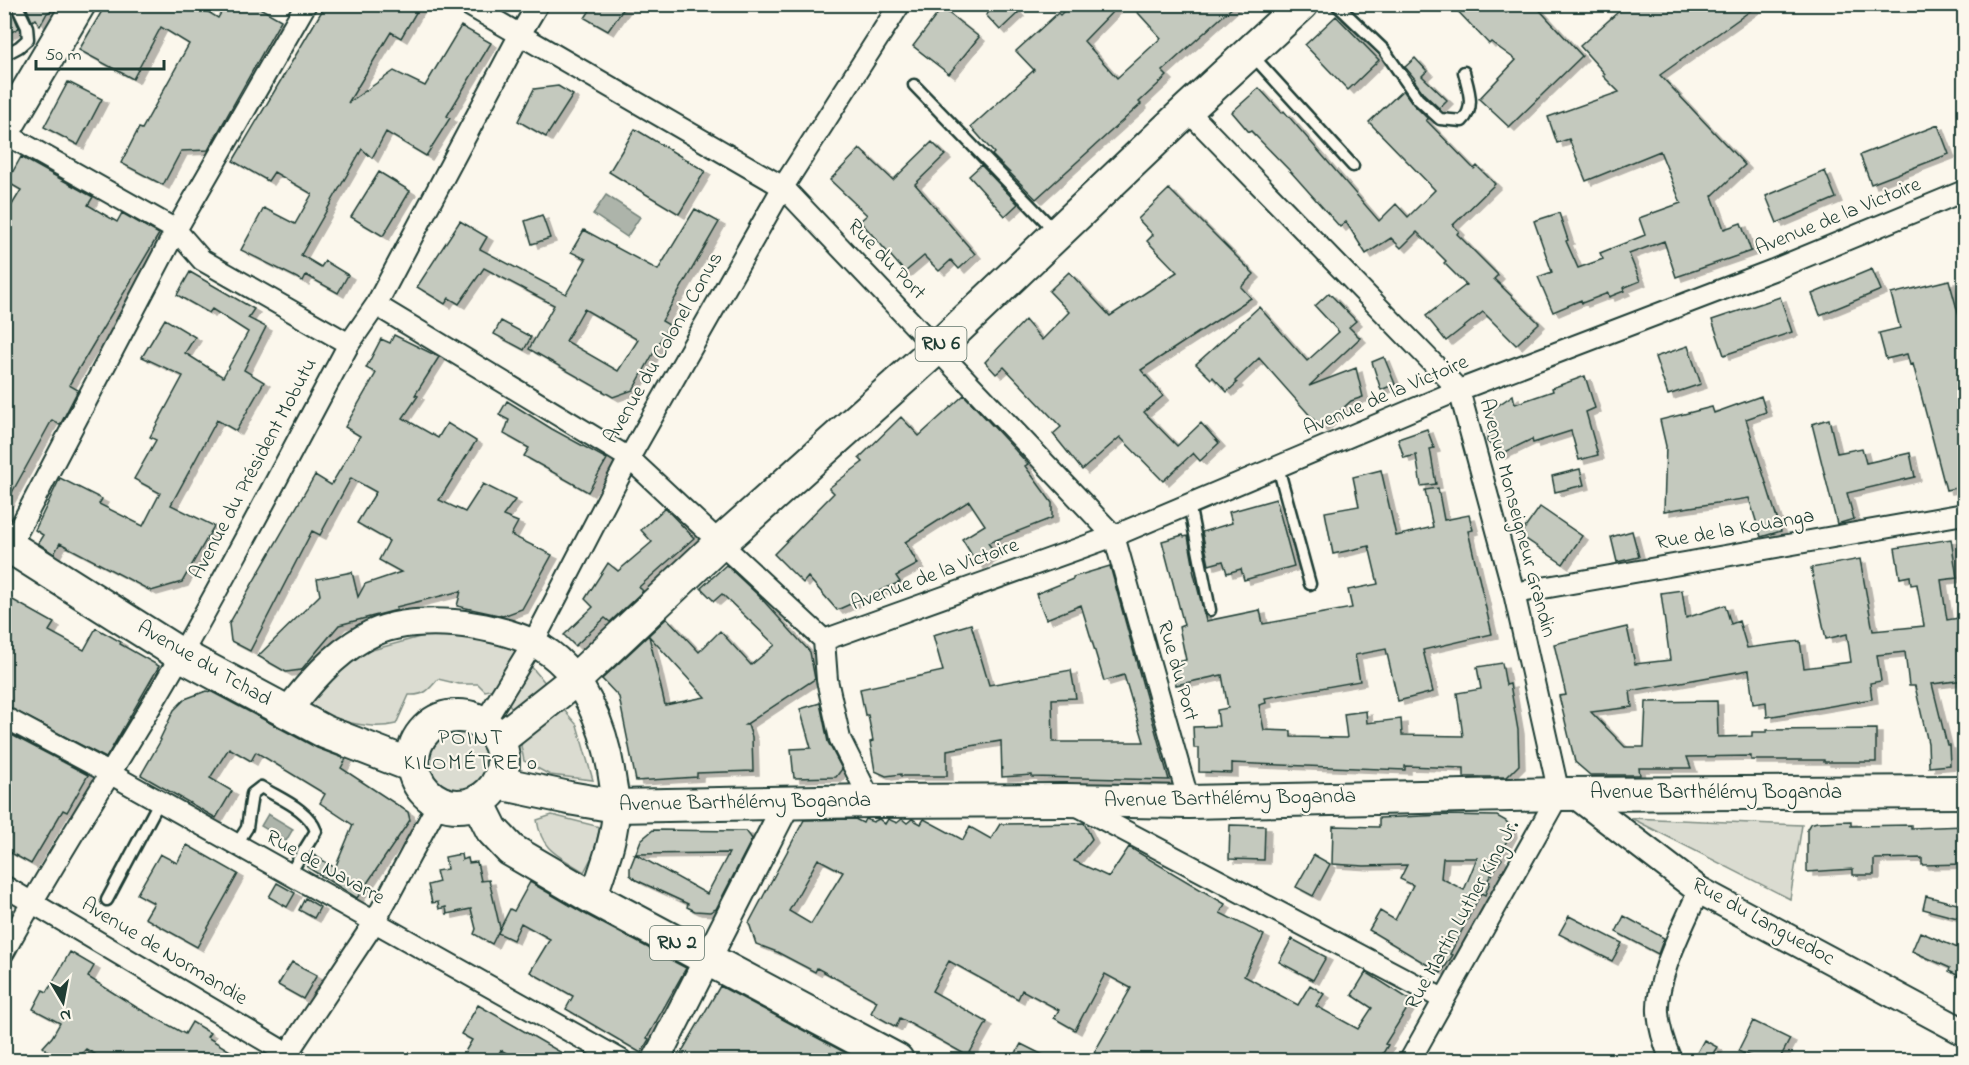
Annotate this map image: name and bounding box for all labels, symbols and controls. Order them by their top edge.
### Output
scale bar [36,33,164,71]
text: 50 m [45,43,82,69]
street label: Avenue de la Victoire [1751,170,1926,264]
street label: Rue du Port [840,213,932,307]
street label: Avenue du Colonel Conus [597,246,731,450]
road number: RN 6 [916,327,966,361]
street label: Avenue de la Victoire [1299,348,1474,444]
street label: Avenue du Président Mobutu [183,353,325,585]
street label: Avenue Monseigneur Grandin [1469,395,1563,641]
street label: Rue de la Kouanga [1653,501,1817,561]
street label: Avenue de la Victoire [847,531,1024,619]
street label: Avenue du Tchad [131,613,277,715]
street label: Rue du Port [1148,618,1206,724]
district label: POINT KILOMÉTRE 0 [404,723,538,780]
street label: Avenue Barthélémy Boganda [1590,778,1842,810]
street label: Avenue Barthélémy Boganda [1104,782,1356,818]
street label: Avenue Barthélémy Boganda [619,786,871,822]
street label: Rue Martin Luther King Jr. [1398,814,1530,1016]
street label: Rue de Navarre [260,823,391,913]
street label: Rue du Languedoc [1685,870,1841,976]
street label: Avenue de Normandie [75,890,253,1014]
road number: RN 2 [650,926,704,960]
north arrow [33,972,93,1032]
text: N [58,1002,73,1028]

